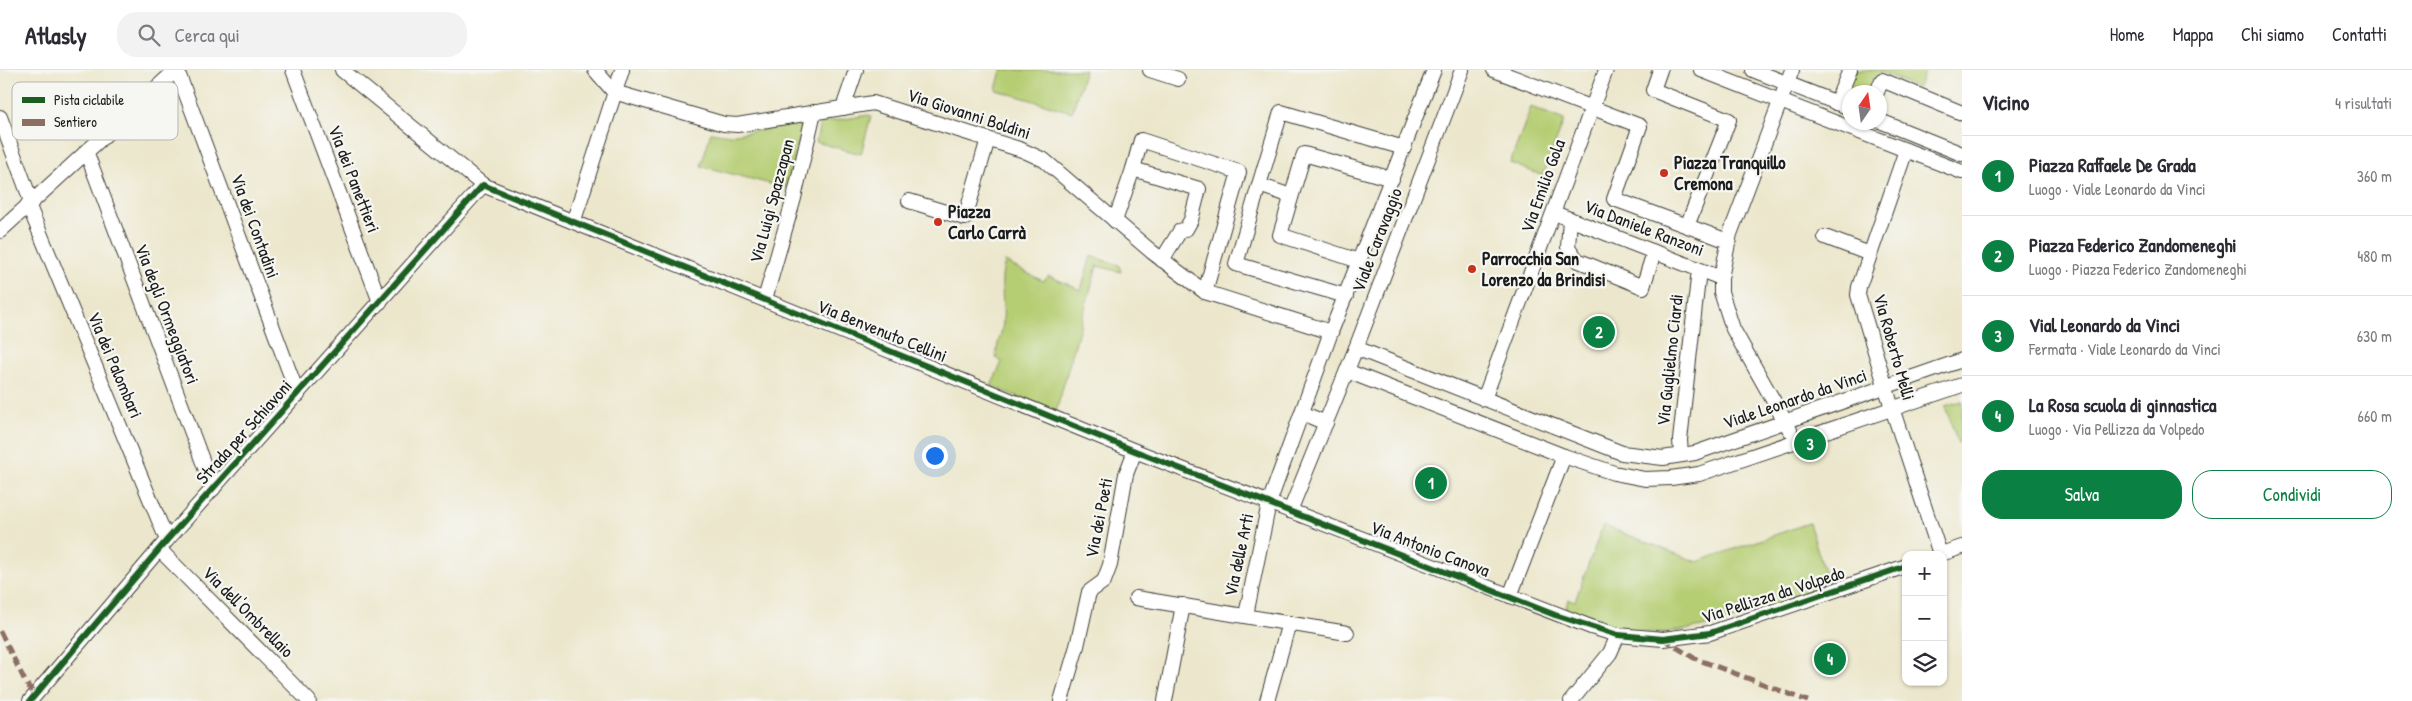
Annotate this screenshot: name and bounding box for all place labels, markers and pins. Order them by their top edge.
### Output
place label: Piazza Tranquillo Cremona [1674,150,1786,196]
marker: Piazza Tranquillo Cremona [1658,167,1670,179]
place label: Piazza Carlo Carrà [948,199,1027,245]
marker: Piazza Carlo Carrà [932,216,944,228]
place label: Parrocchia San Lorenzo da Brindisi [1482,246,1606,292]
marker: Parrocchia San Lorenzo da Brindisi [1466,263,1478,275]
pin: 2 [1583,313,1615,351]
pin: 3 [1794,425,1826,463]
pin: 1 [1415,464,1447,502]
pin: 4 [1814,640,1846,678]

